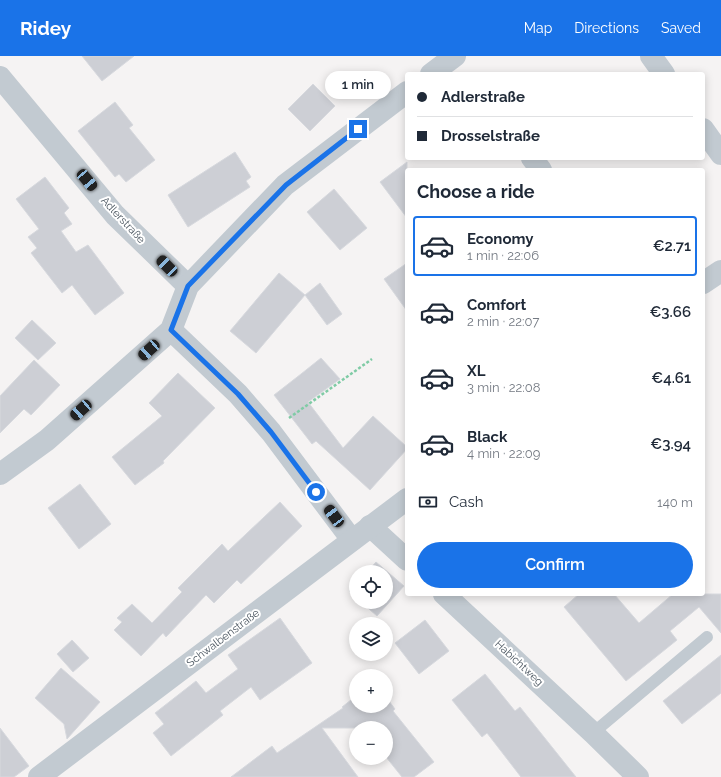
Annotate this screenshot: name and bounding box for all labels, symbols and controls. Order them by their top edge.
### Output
text: Ridey [20,17,71,39]
text: Map [524,20,552,36]
text: Directions [574,20,639,36]
text: Saved [661,20,701,36]
callout: 1 min [325,71,391,99]
text: 1 min [342,77,374,92]
text: Adlerstraße [441,88,525,106]
route end [349,120,367,138]
text: Drosselstraße [441,127,540,145]
car [75,167,99,193]
text: Choose a ride [417,181,535,202]
street label: Adlerstraße [98,194,148,246]
icon: car [419,228,455,264]
text: Economy [467,230,534,248]
text: €2.71 [653,237,691,255]
text: 1 min · 22:06 [467,248,539,263]
car [154,253,180,279]
icon: car [419,294,455,330]
text: Comfort [467,296,526,314]
text: €3.66 [649,303,691,321]
text: 2 min · 22:07 [467,314,539,329]
car [136,338,162,362]
icon: car [419,360,455,396]
text: XL [467,362,485,380]
text: €4.61 [651,369,691,387]
text: 3 min · 22:08 [467,380,540,395]
car [68,398,94,422]
icon: car [419,426,455,462]
text: Black [467,428,507,446]
text: €3.94 [650,435,691,453]
text: 4 min · 22:09 [467,446,540,461]
route start [307,483,325,501]
icon: cash [417,491,439,513]
text: Cash [449,493,483,511]
text: 140 m [657,495,693,510]
car [322,503,346,529]
button: Confirm [417,542,693,588]
map controls [349,565,393,765]
button: locate [349,565,393,609]
street label: Schwalbenstraße [184,606,262,670]
button: layers [349,617,393,661]
street label: Habichtweg [492,637,546,689]
button: + [349,669,393,713]
button: − [349,721,393,765]

